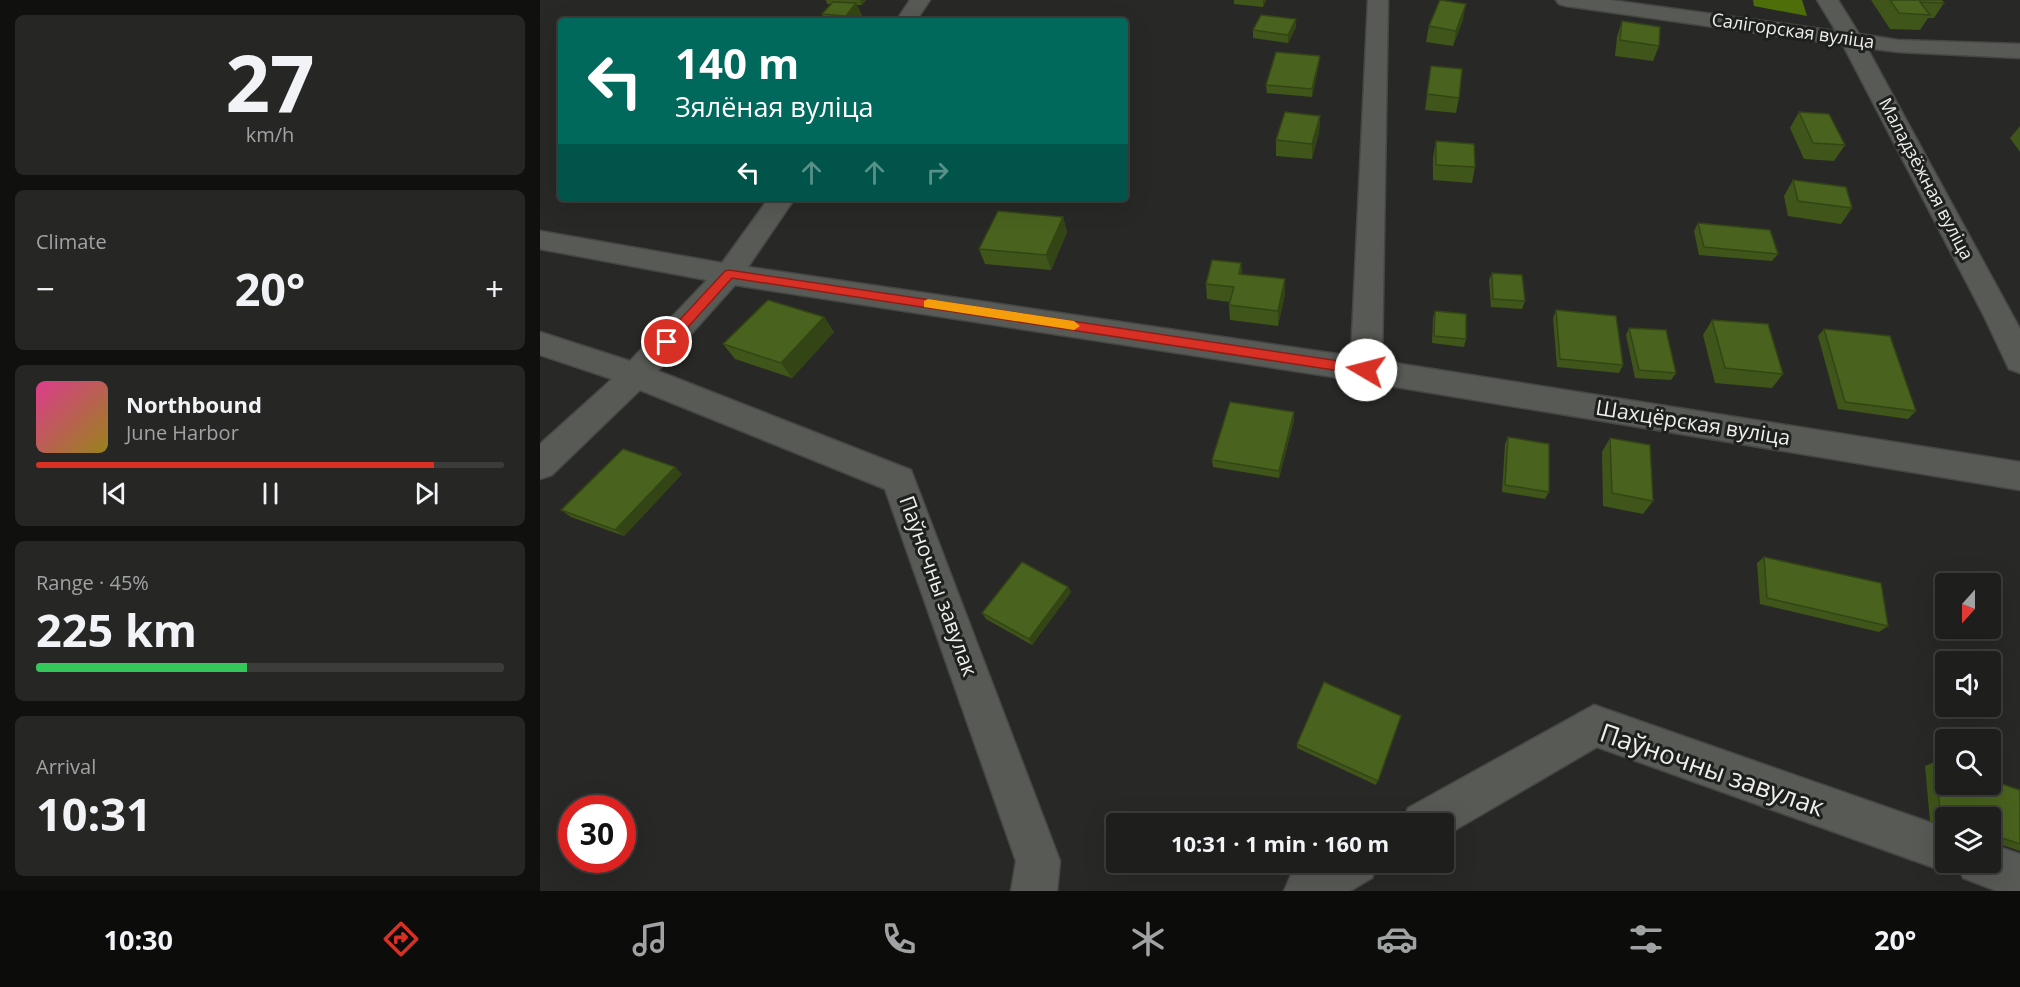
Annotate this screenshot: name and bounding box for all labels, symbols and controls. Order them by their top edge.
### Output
street label: Салігорская вуліца [1710,7,1876,53]
text: 27 [225,29,315,135]
text: 140 m [675,34,799,91]
icon: left [576,42,654,120]
text: Зялёная вуліца [675,88,874,125]
street label: Маладзёжная вуліца [1874,93,1980,264]
text: km/h [246,121,294,148]
icon: left [732,156,765,189]
icon: ahead [795,156,828,189]
icon: ahead [858,156,891,189]
icon: right [921,156,954,189]
text: Climate [36,228,107,255]
text: 20° [235,258,305,319]
text: − [36,266,55,311]
text: + [485,266,504,311]
pin [641,316,692,367]
icon: arrive [650,325,683,358]
position arrow [1334,338,1398,402]
text: Northbound [126,389,262,419]
street label: Шахцёрская вуліца [1594,393,1792,451]
text: June Harbor [126,419,239,446]
icon: previous [98,477,131,510]
icon: pause [254,477,287,510]
icon: next [410,477,443,510]
street label: Паўночны завулак [893,492,985,680]
text: Range · 45% [36,569,149,596]
north arrow [1935,573,2001,639]
map controls [1935,573,2001,873]
text: 225 km [36,599,197,660]
button: sound [1935,651,2001,717]
street label: Паўночны завулак [1595,714,1830,825]
button: search [1935,729,2001,795]
text: Arrival [36,753,96,780]
text: 10:31 [36,783,152,844]
speed limit sign: 30 [558,795,636,873]
button: layers [1935,807,2001,873]
text: 10:31 · 1 min · 160 m [1171,828,1389,858]
icon: directions [380,918,422,960]
icon: music [629,918,671,960]
icon: phone [878,918,920,960]
icon: climate [1127,918,1169,960]
icon: car [1376,918,1418,960]
icon: filters [1625,918,1667,960]
text: 10:30 [104,921,173,958]
text: 20° [1874,921,1916,958]

